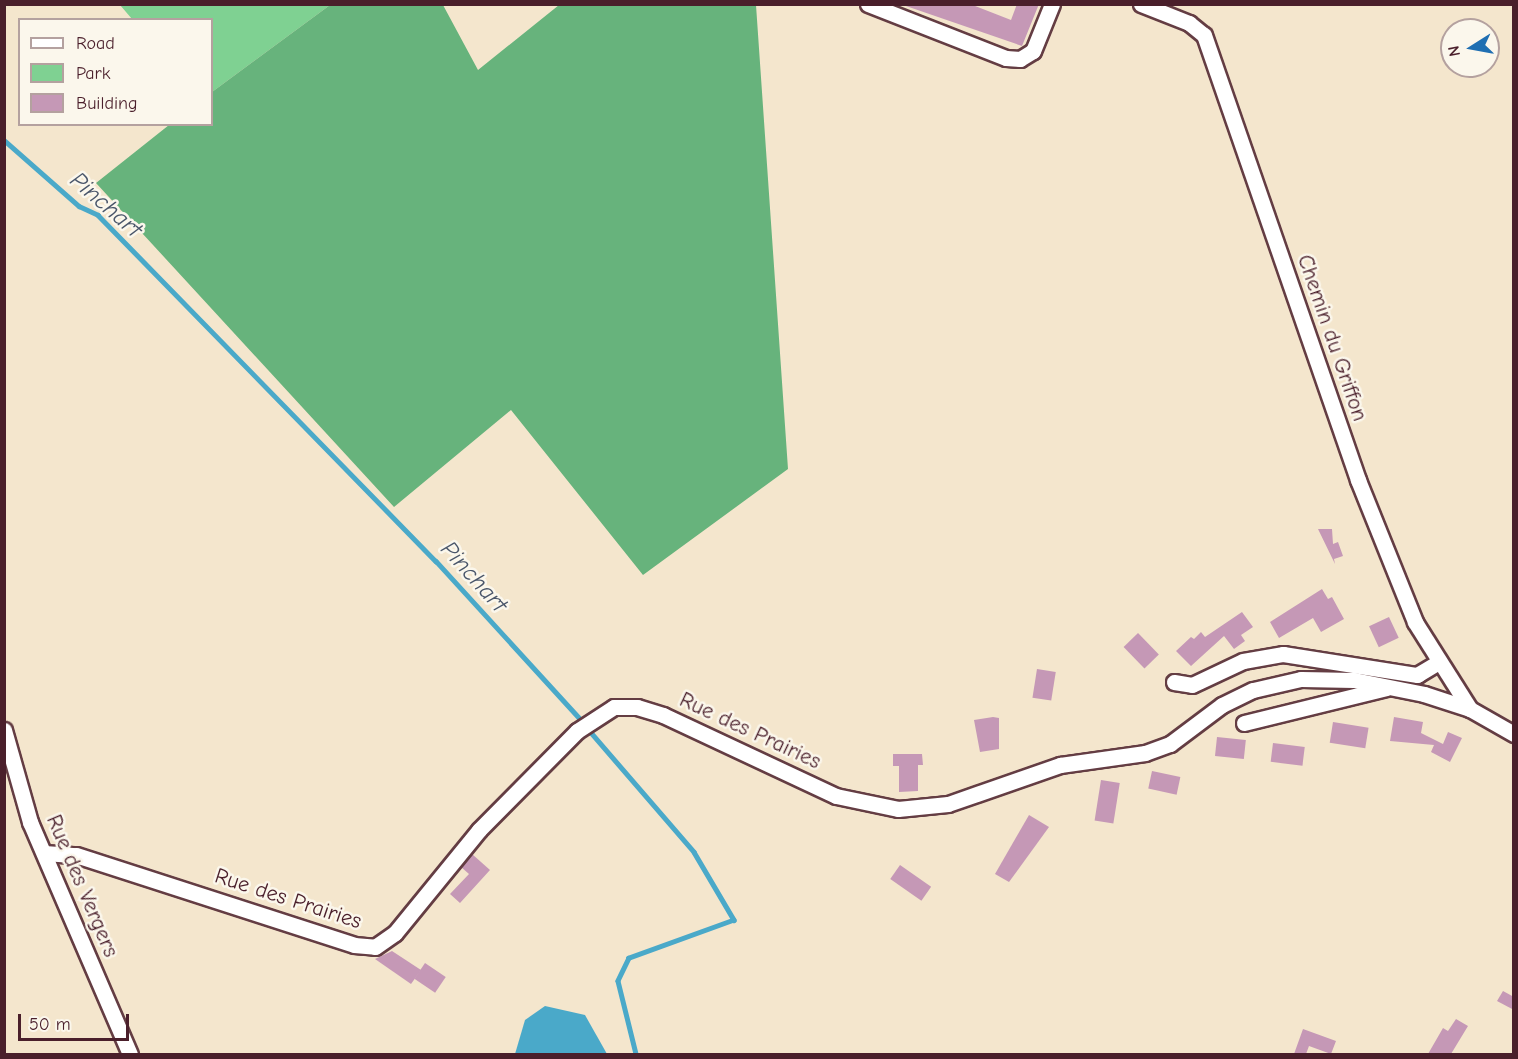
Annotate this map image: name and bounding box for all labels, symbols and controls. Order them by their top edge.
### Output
legend [18,18,213,126]
north arrow [1440,18,1500,78]
text: Road [76,33,115,54]
text: N [1444,44,1464,58]
text: Park [76,63,110,84]
text: Building [76,93,138,114]
water label: Pinchart [64,166,148,244]
street label: Chemin du Griffon [1291,251,1373,425]
water label: Pinchart [434,535,514,619]
street label: Rue des Prairies [675,687,825,775]
street label: Rue des Vergers [40,811,124,961]
street label: Rue des Prairies [211,863,365,935]
scale bar [21,1002,132,1040]
text: 50 m [29,1014,71,1035]

